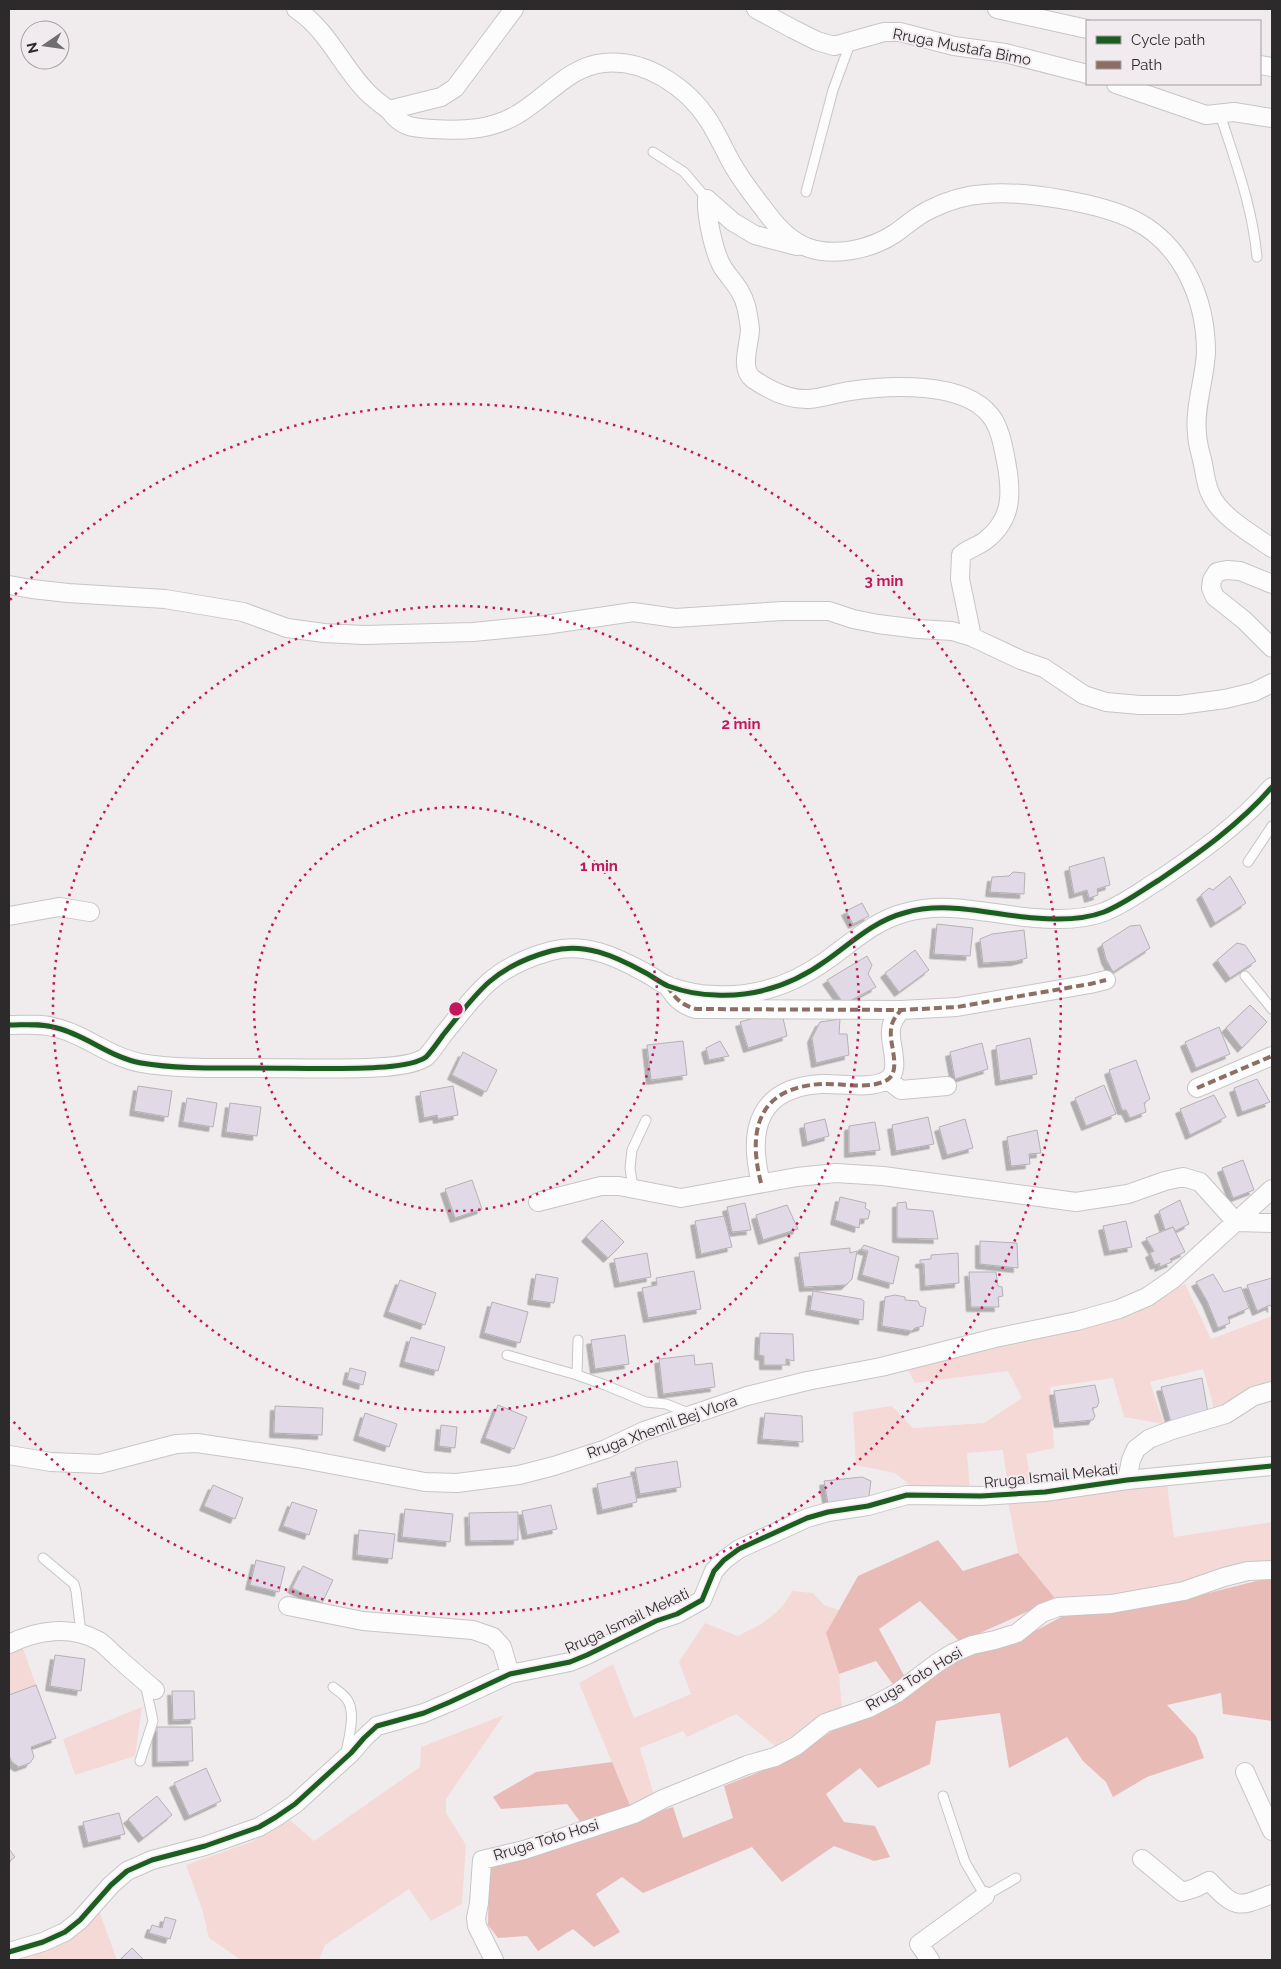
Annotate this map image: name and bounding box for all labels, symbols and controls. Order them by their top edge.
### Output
north arrow [20,20,70,70]
legend [1086,20,1261,85]
street label: Rruga Mustafa Bimo [891,25,1033,69]
text: Cycle path [1131,31,1205,49]
text: N [23,41,41,55]
text: Path [1131,56,1162,74]
text: 3 min [865,572,903,590]
text: 2 min [722,715,760,733]
text: 1 min [580,857,618,875]
centre of rings [447,1000,465,1018]
street label: Rruga Xhemil Bej Vlora [584,1391,740,1463]
street label: Rruga Ismail Mekati [983,1460,1119,1492]
street label: Rruga Ismail Mekati [562,1584,692,1658]
street label: Rruga Toto Hosi [863,1643,965,1715]
street label: Rruga Toto Hosi [491,1815,601,1865]

